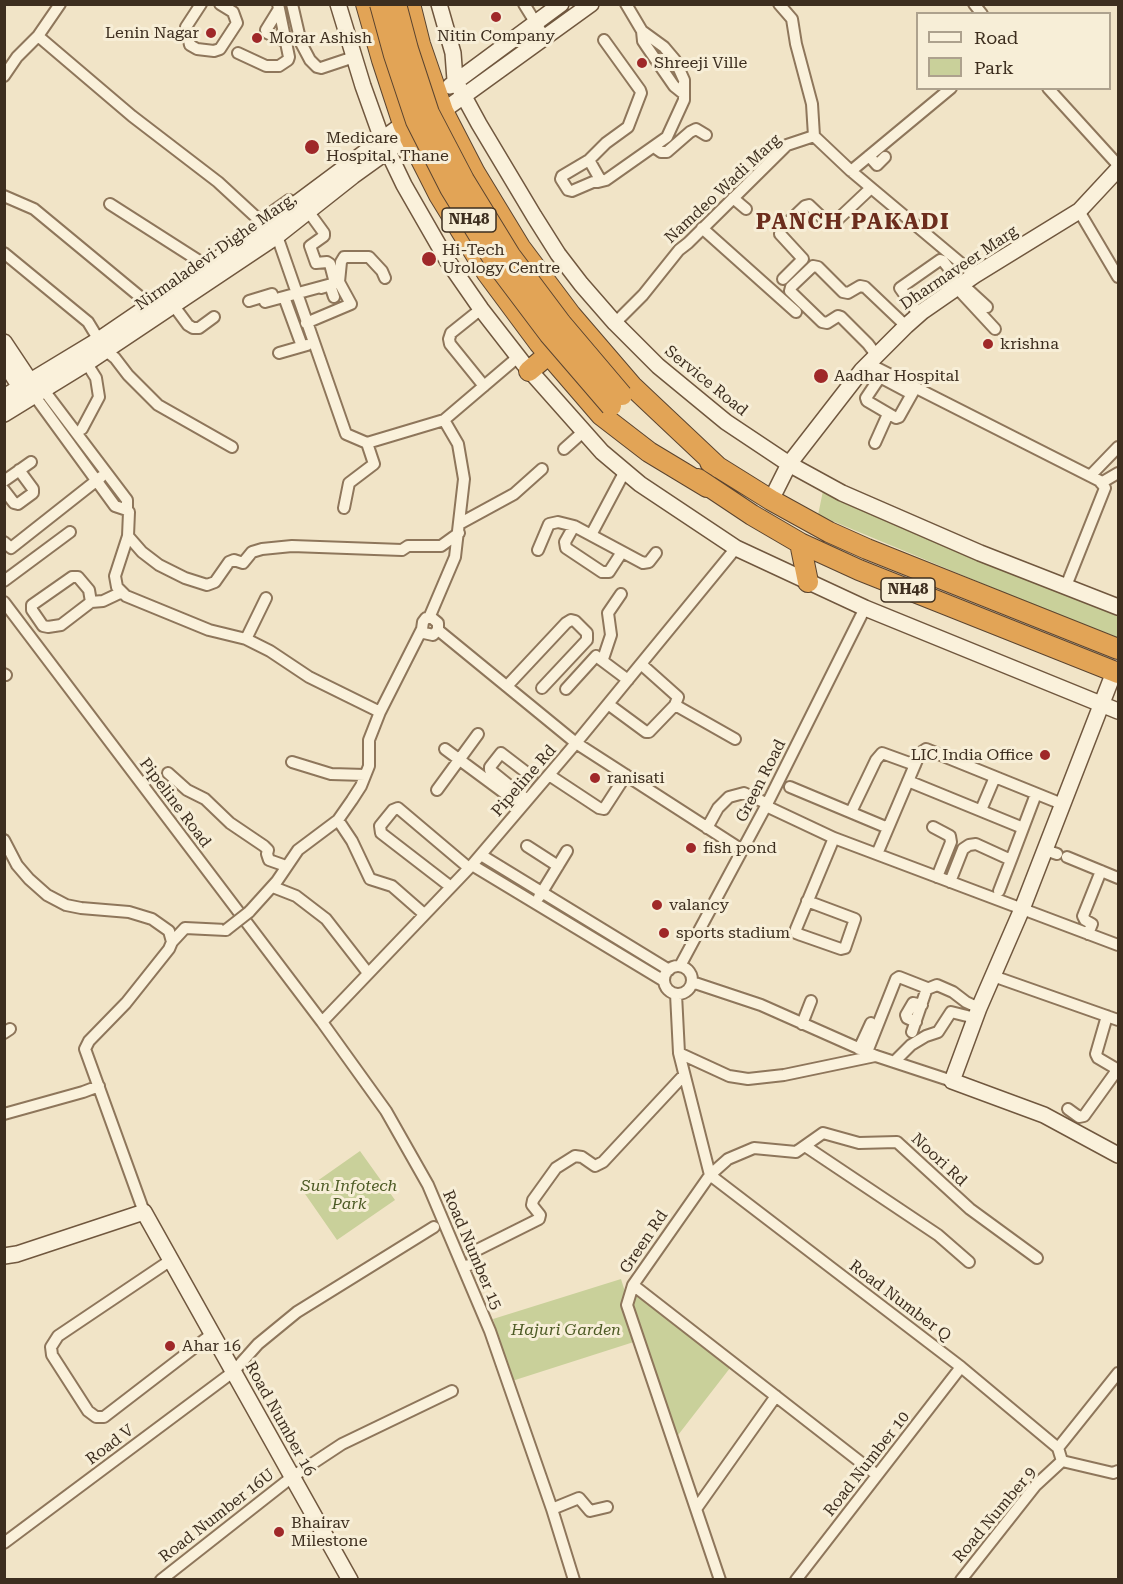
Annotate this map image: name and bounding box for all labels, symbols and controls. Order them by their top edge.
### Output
marker: Nitin Company [489,10,503,24]
legend [916,12,1111,90]
place label: Lenin Nagar [105,23,199,43]
marker: Lenin Nagar [204,26,218,40]
place label: Nitin Company [437,26,555,46]
text: Road [974,27,1018,48]
place label: Morar Ashish [269,28,372,48]
marker: Morar Ashish [250,31,264,45]
place label: Shreeji Ville [654,53,747,73]
marker: Shreeji Ville [635,56,649,70]
text: Park [974,57,1014,78]
place label: Medicare Hospital, Thane [326,128,449,166]
street label: Namdeo Wadi Marg [661,130,785,248]
marker: Medicare Hospital, Thane [303,138,321,156]
street label: Nirmaladevi Dighe Marg, [132,189,300,315]
road number: NH48 [442,208,496,232]
district label: PANCH PAKADI [756,210,950,236]
street label: Dharmaveer Marg [897,222,1021,314]
place label: Hi-Tech Urology Centre [442,240,560,278]
marker: Hi-Tech Urology Centre [420,250,438,268]
place label: krishna [1000,334,1059,354]
marker: krishna [981,337,995,351]
street label: Service Road [661,342,751,420]
place label: Aadhar Hospital [834,366,959,386]
marker: Aadhar Hospital [812,367,830,385]
road number: NH48 [881,578,935,602]
street label: Green Road [732,736,790,826]
street label: Pipeline Rd [488,741,560,821]
place label: LIC India Office [911,745,1033,765]
marker: LIC India Office [1038,748,1052,762]
street label: Pipeline Road [135,754,215,852]
place label: ranisati [607,768,665,788]
marker: ranisati [588,771,602,785]
place label: fish pond [703,838,777,858]
marker: fish pond [684,841,698,855]
place label: valancy [669,895,729,915]
marker: valancy [650,898,664,912]
place label: sports stadium [676,923,790,943]
marker: sports stadium [657,926,671,940]
street label: Noori Rd [907,1129,971,1191]
park label: Sun Infotech Park [301,1176,397,1214]
street label: Road Number 15 [438,1187,506,1313]
street label: Green Rd [616,1207,672,1277]
street label: Road Number Q [845,1256,955,1346]
park label: Hajuri Garden [511,1320,621,1340]
place label: Ahar 16 [182,1336,241,1356]
marker: Ahar 16 [163,1339,177,1353]
street label: Road Number 16 [241,1358,319,1480]
street label: Road Number 10 [820,1408,914,1520]
street label: Road V [82,1421,138,1469]
street label: Road Number 9 [949,1463,1041,1567]
street label: Road Number 16U [156,1465,278,1567]
place label: Bhairav Milestone [291,1513,367,1551]
marker: Bhairav Milestone [272,1525,286,1539]

